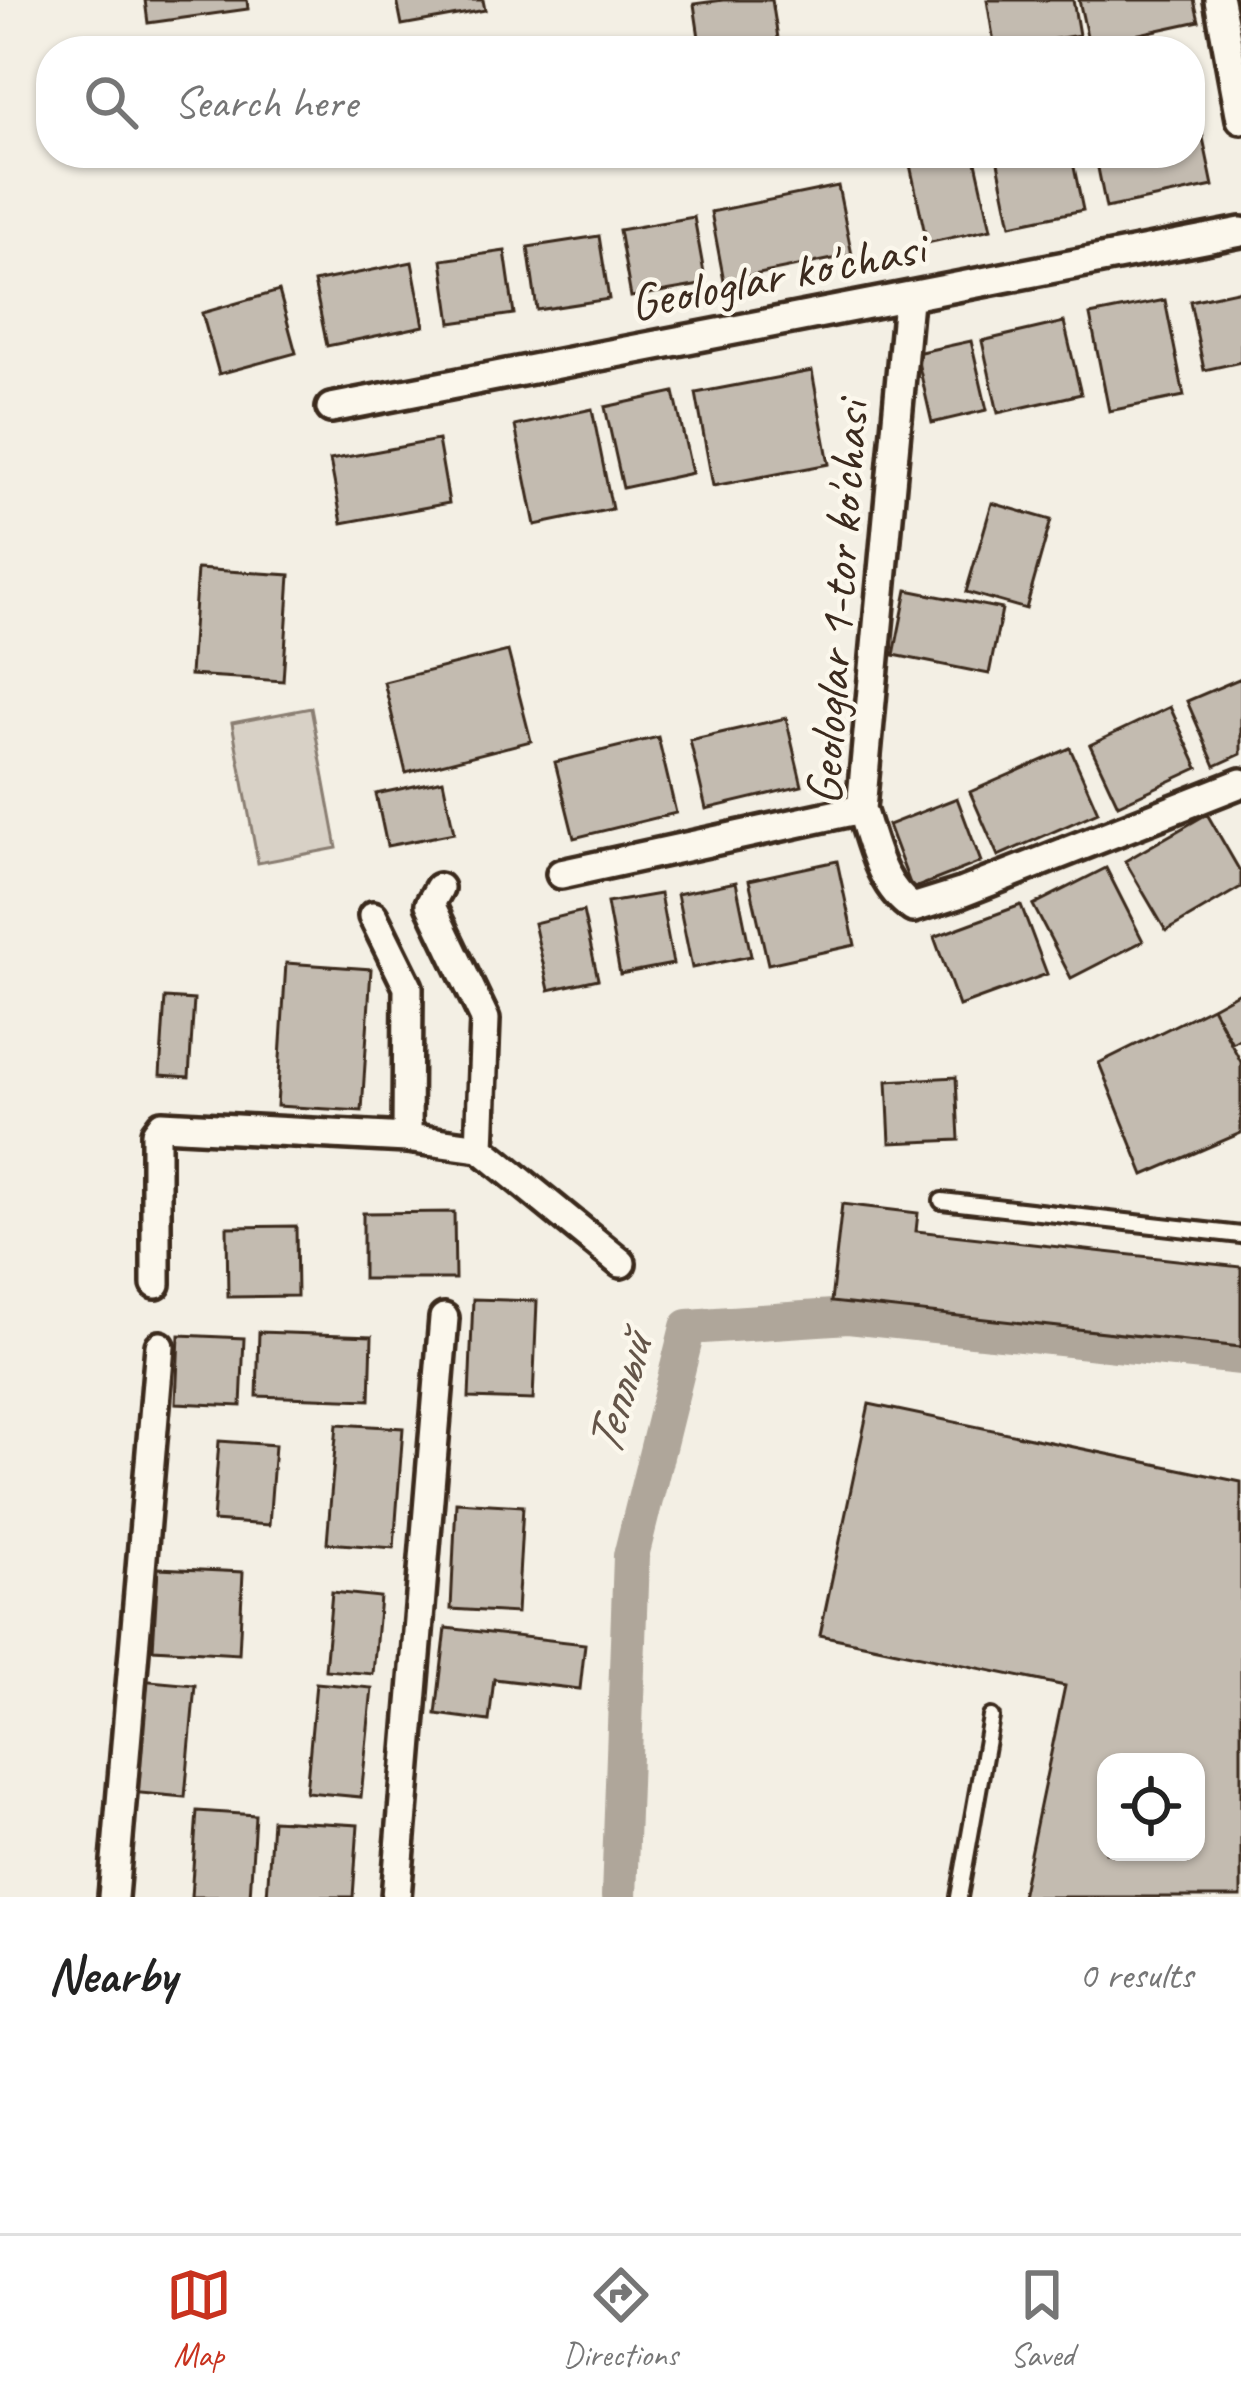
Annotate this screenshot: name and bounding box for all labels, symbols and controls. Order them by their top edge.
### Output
search box [36,36,1205,168]
icon: search [78,69,144,135]
text: Search here [174,74,357,131]
street label: Geologlar ko'chasi [624,214,935,335]
street label: Geologlar 1-tor ko'chasi [791,394,883,807]
water label: Теплый [568,1316,671,1464]
map controls [1097,1753,1205,1861]
button: locate [1097,1753,1205,1861]
text: Nearby [48,1943,176,2007]
text: 0 results [1079,1951,1193,2000]
tab: Map [166,2262,232,2376]
tab: Directions [563,2262,678,2376]
tab: Saved [1009,2262,1075,2376]

